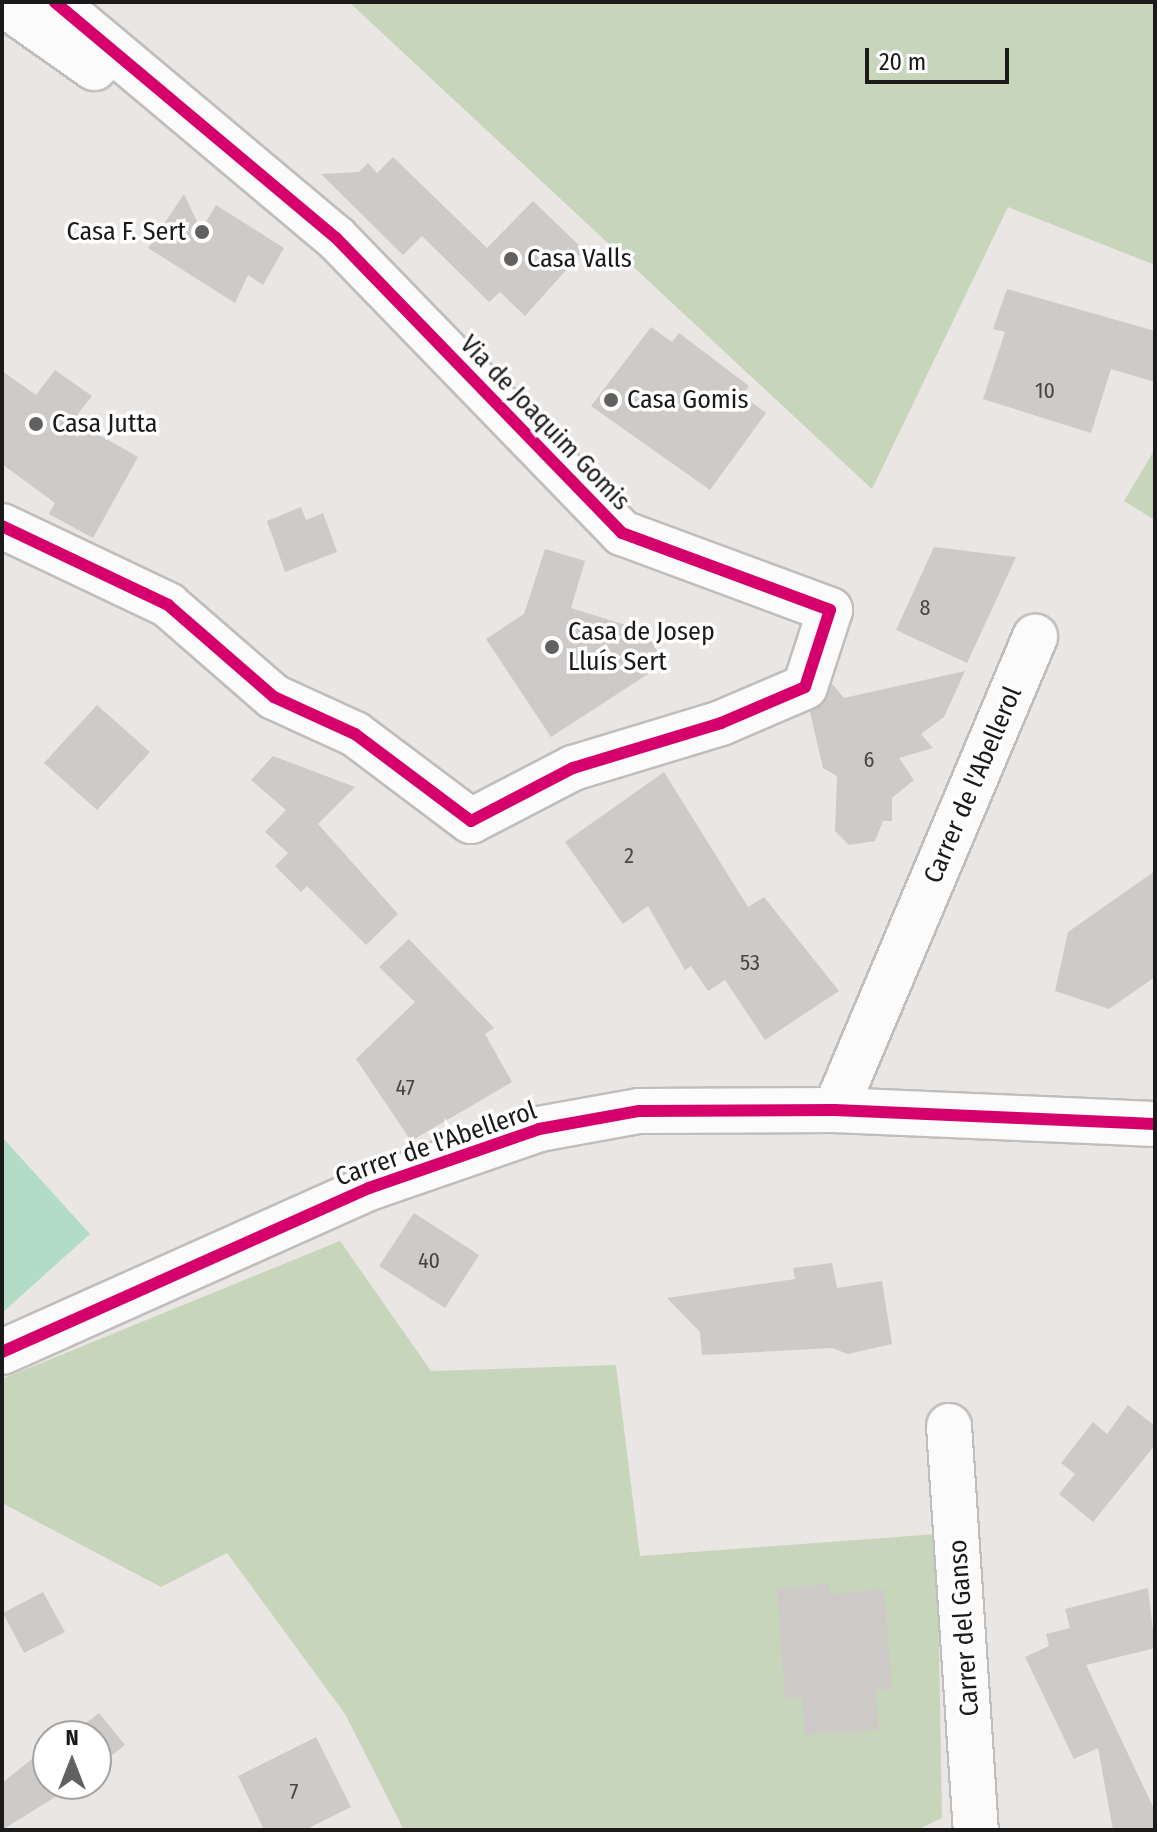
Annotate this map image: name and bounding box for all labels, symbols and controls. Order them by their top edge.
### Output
scale bar [869,32,1013,82]
text: 20 m [879,48,926,76]
place label: Casa F. Sert [66,216,186,248]
marker: Casa F. Sert [193,223,211,241]
place label: Casa Valls [527,243,632,275]
marker: Casa Valls [502,250,520,268]
street label: Via de Joaquim Gomis [453,329,637,517]
house number: 10 [1035,378,1055,404]
place label: Casa Gomis [627,384,748,416]
marker: Casa Gomis [602,391,620,409]
place label: Casa Jutta [52,408,158,440]
marker: Casa Jutta [27,415,45,433]
house number: 8 [920,595,930,621]
place label: Casa de Josep Lluís Sert [568,616,715,678]
marker: Casa de Josep Lluís Sert [543,638,561,656]
street label: Carrer de l'Abellerol [917,682,1029,888]
house number: 6 [864,747,874,773]
house number: 2 [624,843,634,869]
house number: 53 [740,950,760,976]
house number: 47 [395,1075,415,1101]
street label: Carrer de l'Abellerol [331,1095,541,1193]
house number: 40 [418,1248,440,1274]
street label: Carrer del Ganso [942,1539,986,1717]
north arrow [32,1720,112,1800]
text: N [65,1724,79,1751]
house number: 7 [290,1779,298,1805]

